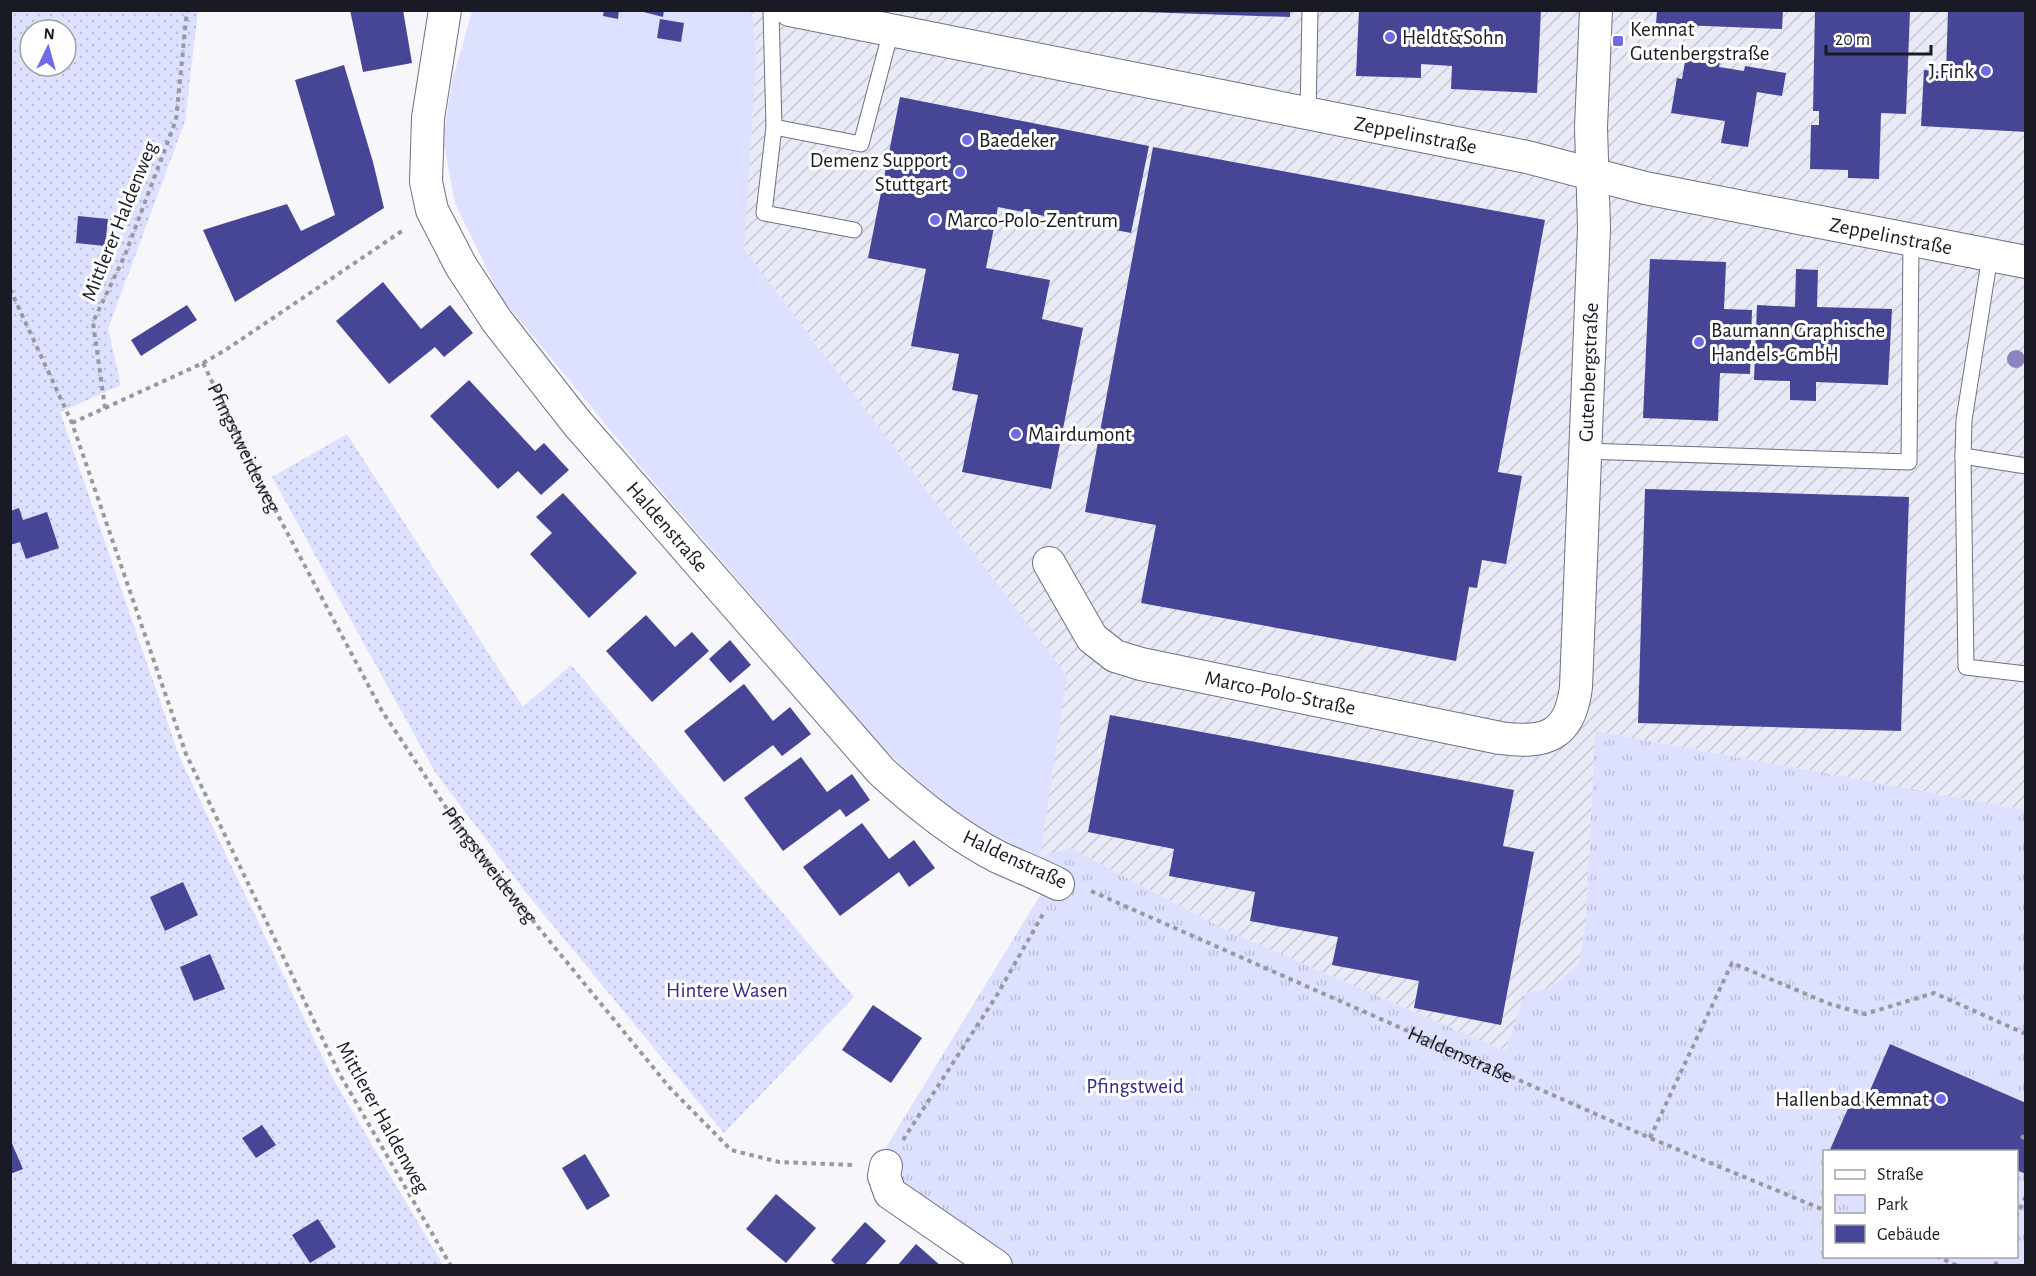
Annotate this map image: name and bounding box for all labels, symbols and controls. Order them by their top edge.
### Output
north arrow [18,18,78,78]
scale bar [1826,18,1931,56]
place label: Kemnat Gutenbergstraße [1630,19,1769,64]
text: N [43,26,55,43]
place label: Heldt&Sohn [1402,27,1504,48]
marker: Heldt&Sohn [1383,30,1397,44]
text: 20 m [1835,31,1870,49]
marker: Kemnat Gutenbergstraße [1611,34,1625,48]
place label: J.Fink [1929,61,1974,82]
marker: J.Fink [1979,64,1993,78]
street label: Zeppelinstraße [1352,113,1479,158]
place label: Baedeker [979,130,1056,151]
marker: Baedeker [960,133,974,147]
street label: Mittlerer Haldenweg [78,138,161,304]
place label: Demenz Support Stuttgart [810,150,948,195]
marker: Demenz Support Stuttgart [953,165,967,179]
place label: Marco-Polo-Zentrum [947,210,1118,231]
marker: Marco-Polo-Zentrum [928,213,942,227]
street label: Zeppelinstraße [1828,214,1954,258]
street label: Gutenbergstraße [1576,302,1602,442]
place label: Baumann Graphische Handels-GmbH [1711,320,1885,365]
marker: Baumann Graphische Handels-GmbH [1692,335,1706,349]
street label: Pfingstweideweg [203,380,285,517]
place label: Mairdumont [1028,424,1132,445]
marker: Mairdumont [1009,427,1023,441]
street label: Haldenstraße [622,478,712,576]
street label: Marco-Polo-Straße [1203,667,1357,719]
street label: Pfingstweideweg [438,803,541,928]
street label: Haldenstraße [959,826,1070,893]
park label: Hintere Wasen [666,980,788,1001]
street label: Haldenstraße [1405,1022,1516,1087]
street label: Mittlerer Haldenweg [332,1038,433,1197]
park label: Pfingstweid [1086,1076,1184,1097]
place label: Hallenbad Kemnat [1775,1089,1929,1110]
marker: Hallenbad Kemnat [1934,1092,1948,1106]
legend [1823,1150,2018,1258]
text: Straße [1877,1166,1923,1184]
text: Park [1877,1196,1909,1214]
text: Gebäude [1877,1226,1940,1244]

